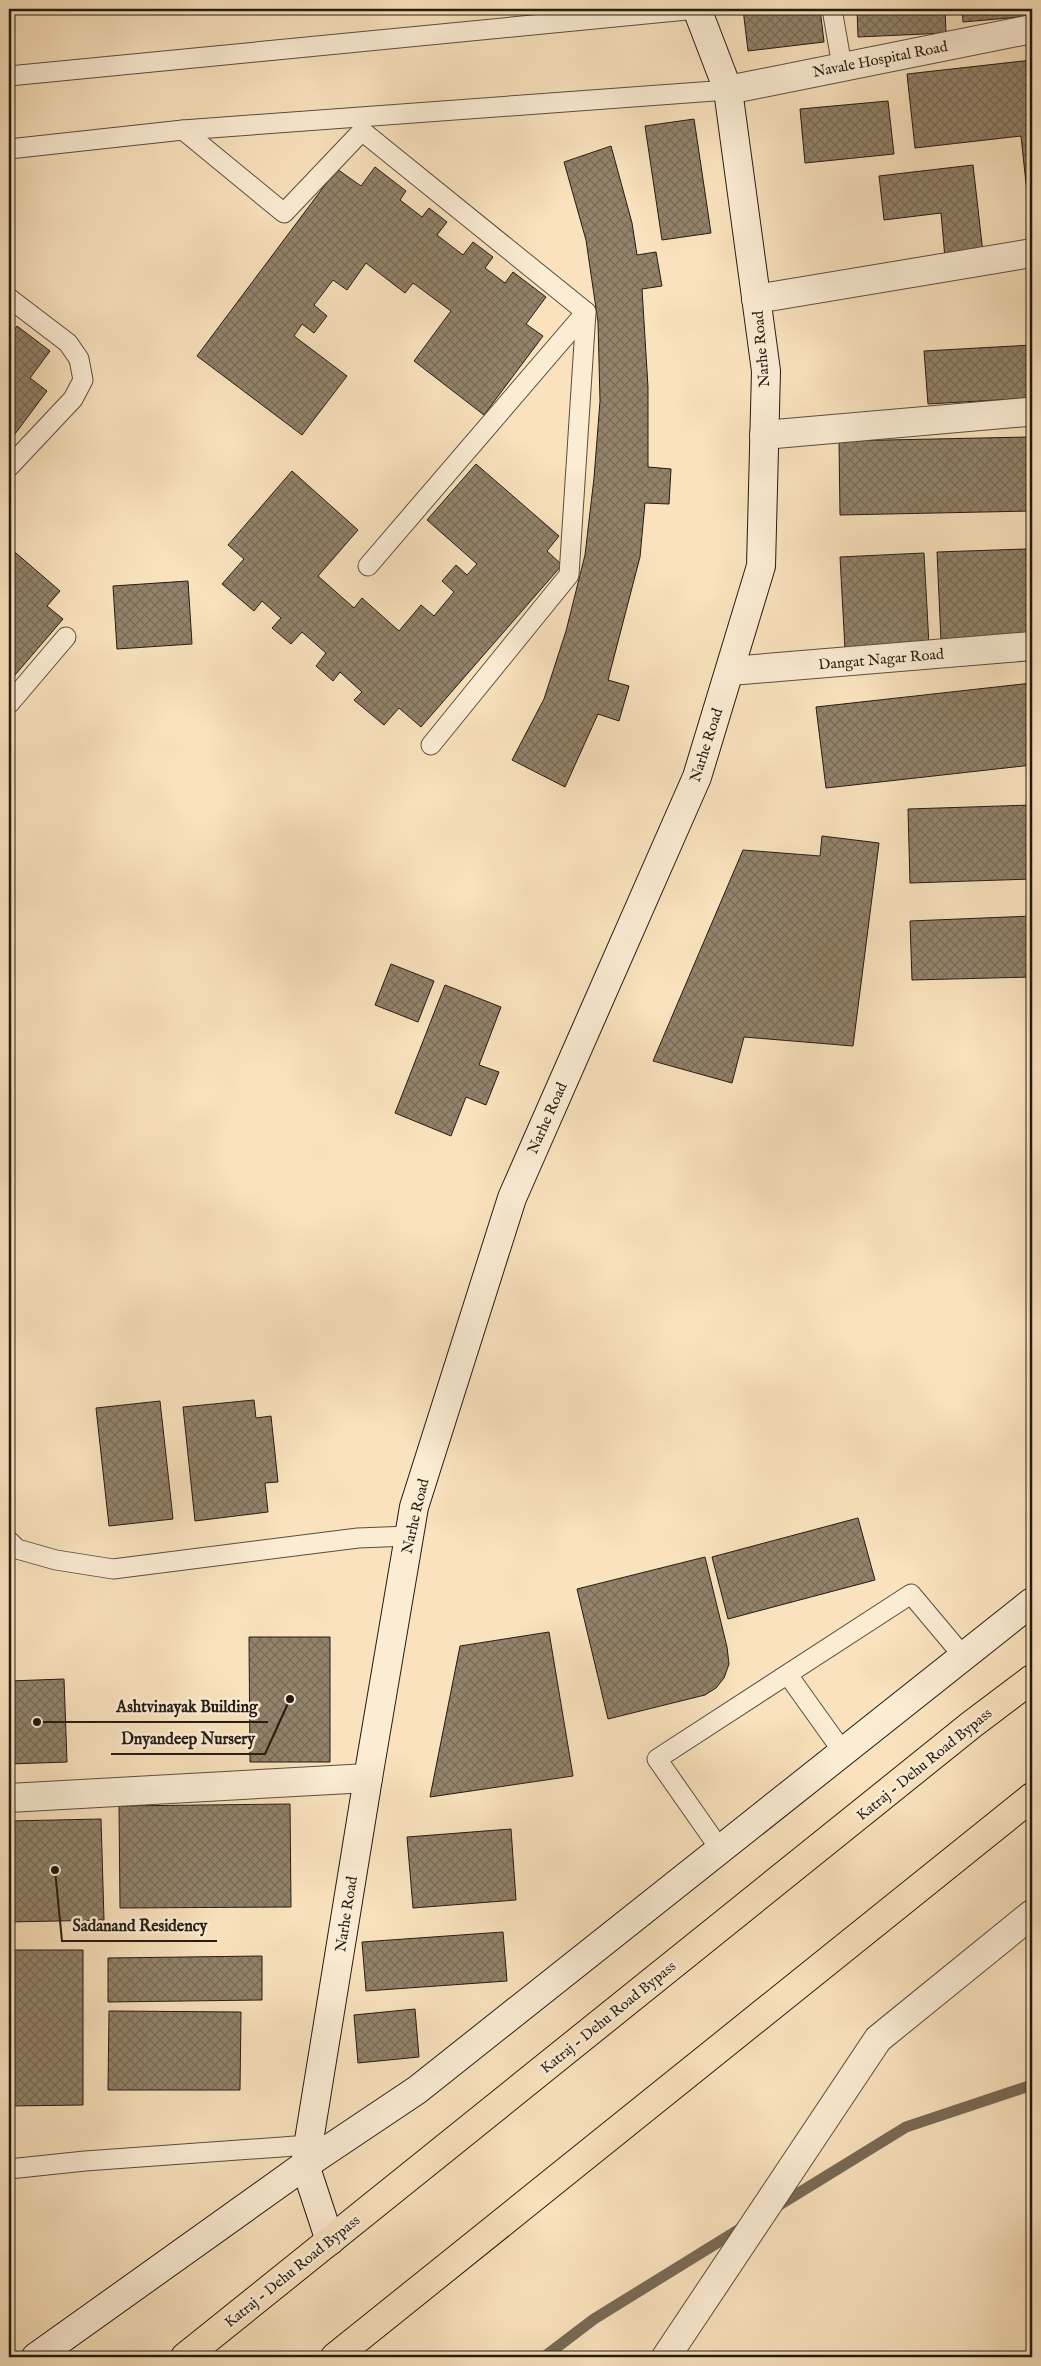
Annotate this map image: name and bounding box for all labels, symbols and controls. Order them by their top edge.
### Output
street label: Navale Hospital Road [811,37,950,82]
street label: Narhe Road [749,309,774,388]
street label: Dangat Nagar Road [818,644,946,674]
street label: Narhe Road [686,705,728,784]
street label: Narhe Road [523,1078,572,1157]
street label: Narhe Road [398,1476,434,1556]
callout: Ashtvinayak Building [107,1691,268,1722]
text: Ashtvinayak Building [115,1698,259,1718]
street label: Katraj - Dehu Road Bypass [853,1704,996,1825]
callout: Dnyandeep Nursery [111,1723,265,1754]
text: Dnyandeep Nursery [121,1730,256,1750]
street label: Narhe Road [331,1874,362,1953]
callout: Sadanand Residency [62,1910,217,1941]
text: Sadanand Residency [73,1917,209,1937]
street label: Katraj - Dehu Road Bypass [537,1957,680,2078]
street label: Katraj - Dehu Road Bypass [221,2211,364,2332]

